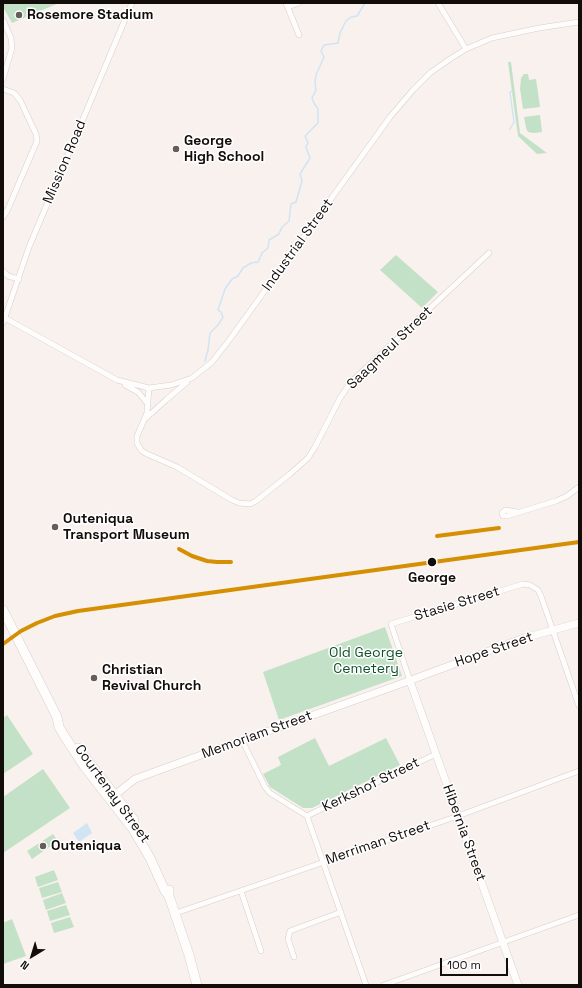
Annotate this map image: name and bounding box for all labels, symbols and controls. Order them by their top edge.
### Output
place label: Rosemore Stadium [27,7,153,23]
marker: Rosemore Stadium [14,10,24,20]
street label: Mission Road [40,118,90,206]
place label: George High School [184,133,264,166]
marker: George High School [171,144,181,154]
street label: Industrial Street [259,196,337,294]
street label: Saagmeul Street [344,303,436,393]
place label: Outeniqua Transport Museum [63,511,190,544]
marker: Outeniqua Transport Museum [50,522,60,532]
marker: George [426,556,438,568]
place label: George [408,570,456,586]
street label: Stasie Street [412,583,502,625]
street label: Hope Street [453,629,535,671]
park label: Old George Cemetery [329,645,403,678]
place label: Christian Revival Church [102,662,201,694]
marker: Christian Revival Church [89,673,99,683]
street label: Memoriam Street [199,707,315,763]
street label: Courtenay Street [71,742,153,846]
street label: Kerkshof Street [320,754,422,816]
street label: Hibernia Street [439,782,489,884]
street label: Merriman Street [324,817,432,869]
place label: Outeniqua [51,838,121,854]
marker: Outeniqua [38,841,48,851]
north arrow [12,936,52,976]
scale bar [442,950,510,976]
text: 100 m [447,957,481,973]
text: N [17,958,32,973]

